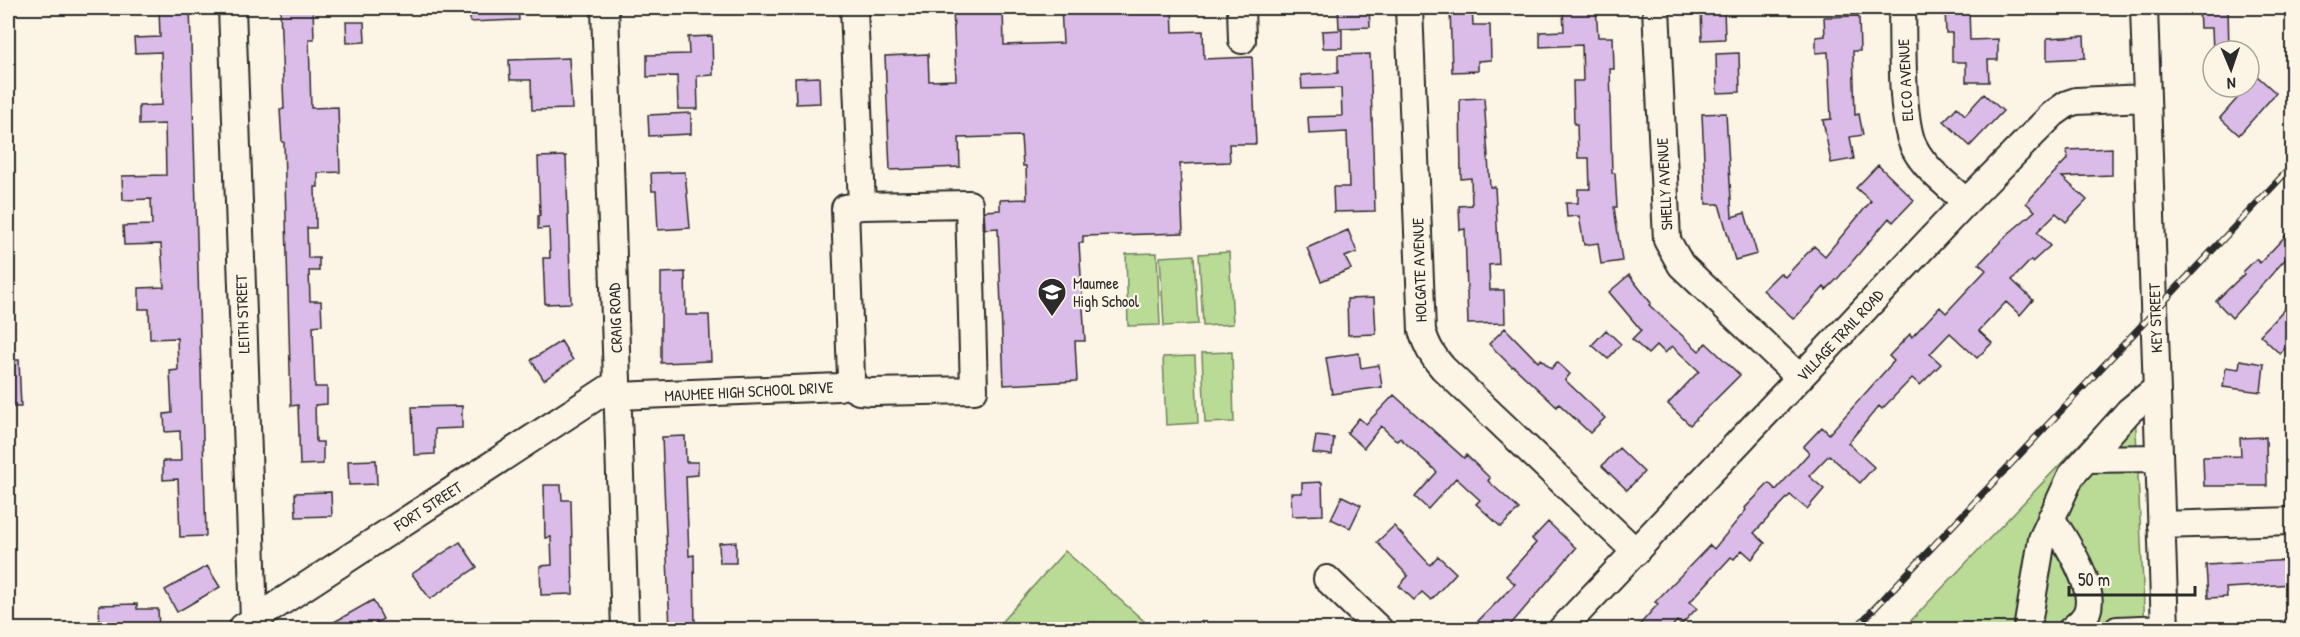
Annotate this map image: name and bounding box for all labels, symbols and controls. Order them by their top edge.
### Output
street label: ELCO AVENUE [1892,38,1918,122]
north arrow [2201,39,2261,99]
text: N [2226,73,2236,95]
street label: SHELLY AVENUE [1651,137,1677,231]
street label: HOLGATE AVENUE [1406,217,1432,323]
place label: Maumee High School [1073,272,1140,312]
street label: LEITH STREET [230,274,254,354]
school or university icon: Maumee High School [1036,276,1068,318]
street label: CRAIG ROAD [603,282,627,354]
street label: KEY STREET [2143,282,2167,353]
street label: VILLAGE TRAIL ROAD [1792,284,1889,386]
street label: MAUMEE HIGH SCHOOL DRIVE [664,376,834,406]
street label: FORT STREET [389,476,467,537]
scale bar [2069,559,2195,597]
text: 50 m [2078,567,2110,592]

